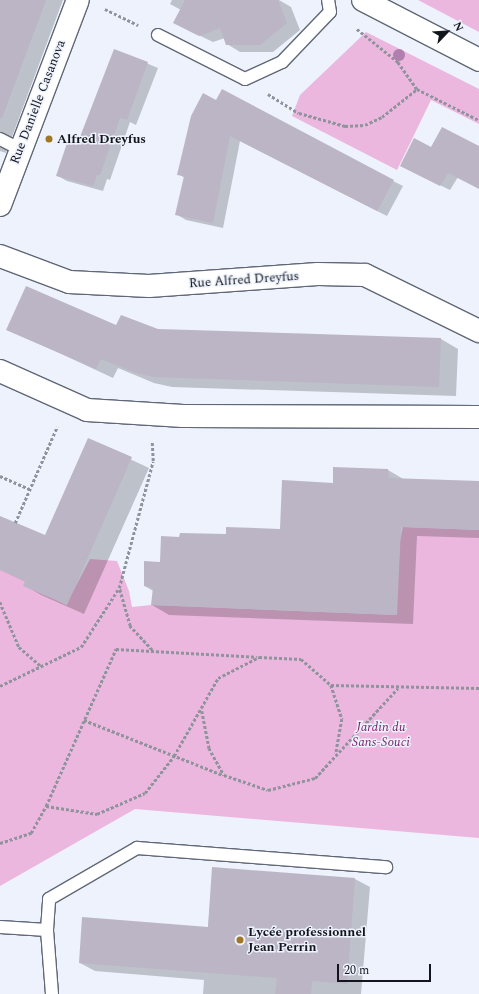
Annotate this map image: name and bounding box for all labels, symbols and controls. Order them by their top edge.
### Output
north arrow [427,12,467,52]
text: N [449,19,468,34]
street label: Rue Danielle Casanova [7,38,69,166]
place label: Alfred Dreyfus [57,131,146,147]
marker: Alfred Dreyfus [44,134,54,144]
street label: Rue Alfred Dreyfus [188,268,300,292]
park label: Jardin du Sans-Souci [352,720,410,751]
place label: Lycée professionnel Jean Perrin [248,925,366,956]
marker: Lycée professionnel Jean Perrin [235,935,245,945]
scale bar [339,956,433,982]
text: 20 m [344,961,369,980]

